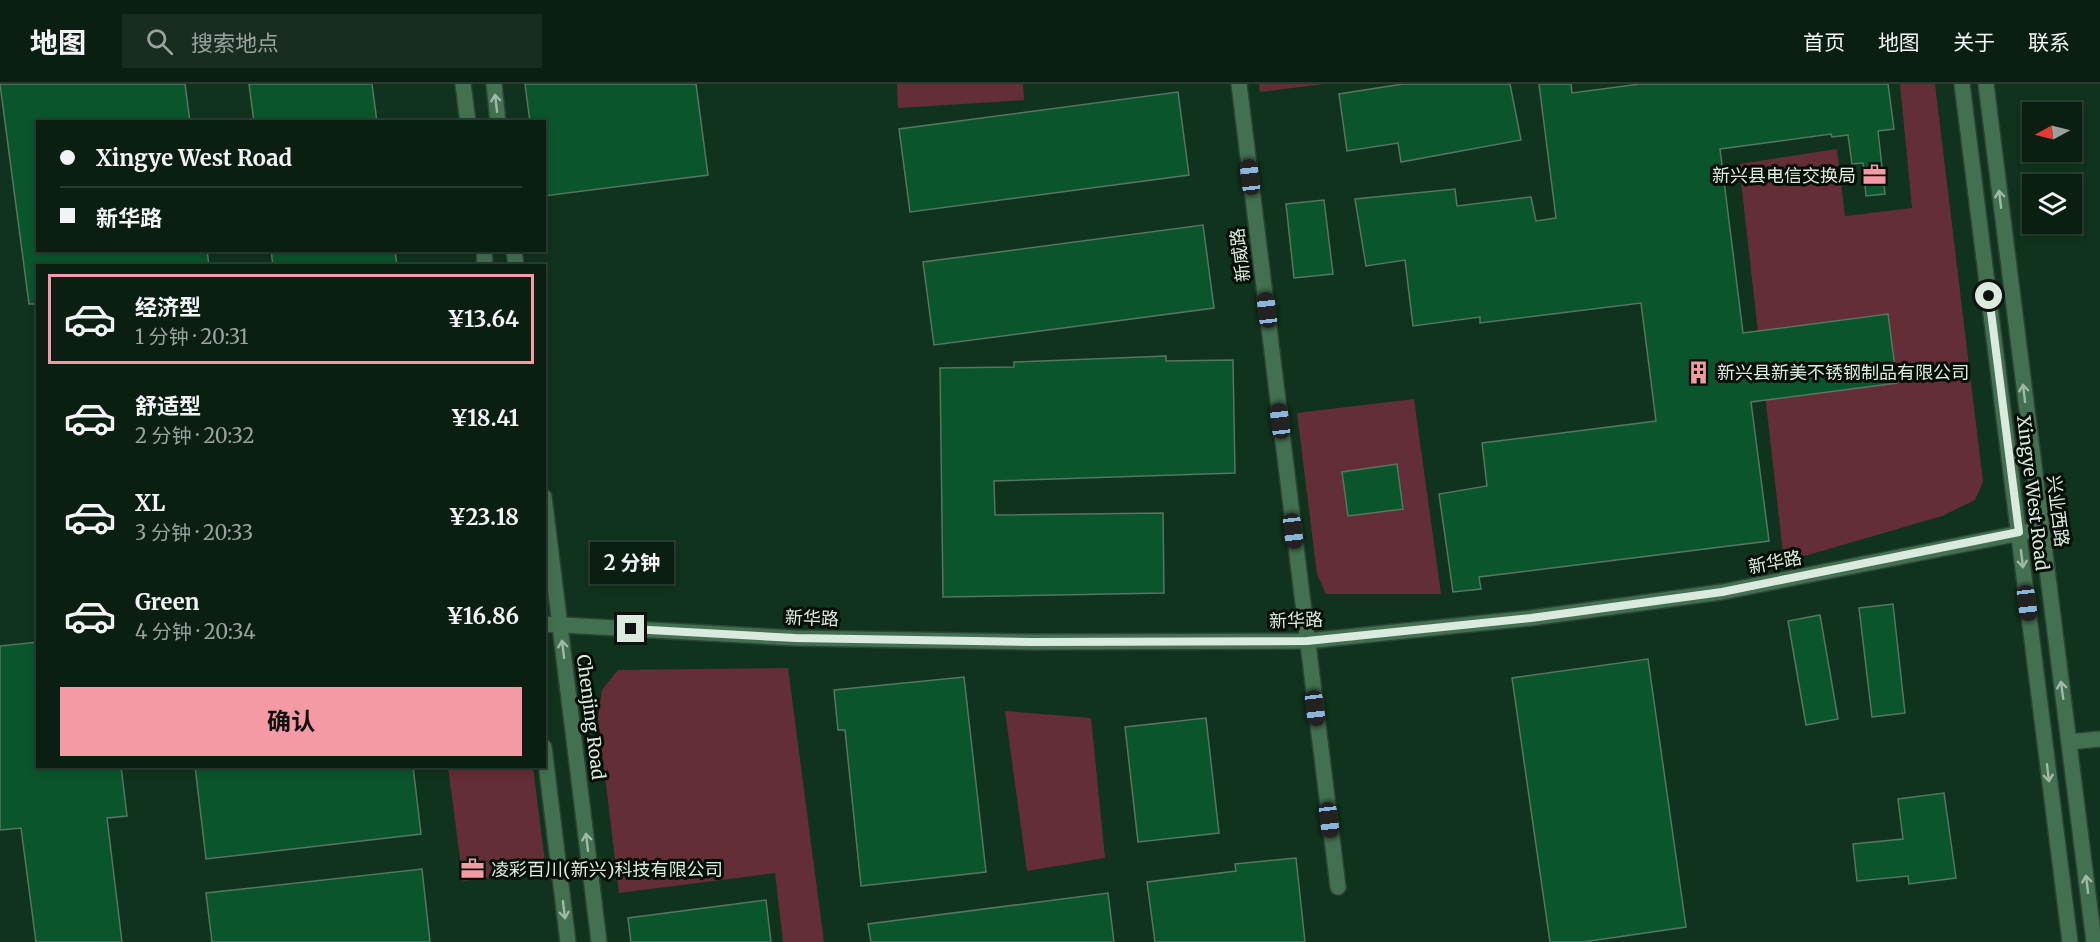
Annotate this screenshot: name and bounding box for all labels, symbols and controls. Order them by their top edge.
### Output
search box [122,14,542,68]
text: 地图 [30,25,86,61]
icon: search [143,25,176,58]
text: 搜索地点 [191,29,279,57]
text: 首页 [1803,29,1845,56]
text: 地图 [1878,29,1920,56]
text: 关于 [1953,29,1995,56]
text: 联系 [2028,29,2070,56]
one-way arrow [490,93,501,113]
north arrow [2022,102,2082,162]
map controls [2022,102,2082,234]
text: Xingye West Road [96,144,292,172]
car [1239,158,1261,196]
office icon: 新兴县电信交换局 [1861,162,1887,188]
place label: 新兴县电信交换局 [1712,164,1856,187]
button: layers [2022,174,2082,234]
one-way arrow [1994,190,2005,210]
text: 新华路 [96,204,162,232]
street label: 新威路 [1225,227,1255,283]
route start [1975,282,2002,309]
car [1256,291,1278,329]
icon: car [63,292,117,346]
text: 经济型 [135,293,201,321]
text: ¥13.64 [447,305,519,333]
text: 1 分钟 · 20:31 [135,324,248,349]
building icon: 新兴县新美不锈钢制品有限公司 [1686,359,1712,385]
place label: 新兴县新美不锈钢制品有限公司 [1717,361,1969,384]
one-way arrow [2018,384,2029,403]
icon: car [63,391,117,445]
text: 舒适型 [135,392,201,420]
car [1269,402,1291,440]
text: ¥18.41 [451,404,519,432]
street label: Xingye West Road [2012,414,2054,572]
text: 2 分钟 · 20:32 [135,423,254,448]
street label: 兴业西路 [2042,474,2074,548]
text: XL [135,489,165,517]
icon: car [63,490,117,544]
text: ¥23.18 [449,503,519,531]
car [1282,512,1304,550]
text: 3 分钟 · 20:33 [135,520,253,545]
callout: 2 分钟 [589,542,673,584]
street label: 新华路 [1746,546,1804,578]
one-way arrow [2017,548,2028,568]
text: 2 分钟 [604,550,660,575]
car [2016,584,2038,622]
text: Green [135,588,199,616]
icon: car [63,589,117,643]
text: ¥16.86 [446,602,519,630]
street label: 新华路 [785,606,839,630]
street label: 新华路 [1269,608,1323,632]
route end [617,615,644,642]
text: 4 分钟 · 20:34 [135,619,256,644]
one-way arrow [558,639,569,659]
street label: Chenjing Road [572,653,610,781]
one-way arrow [2057,681,2068,701]
button: 确认 [60,687,522,756]
car [1304,689,1326,727]
one-way arrow [2043,763,2054,783]
car [1318,801,1340,839]
one-way arrow [581,833,592,853]
office icon: 凌彩百川(新兴)科技有限公司 [460,856,486,882]
place label: 凌彩百川(新兴)科技有限公司 [491,858,722,881]
one-way arrow [2081,875,2092,894]
one-way arrow [559,899,570,919]

